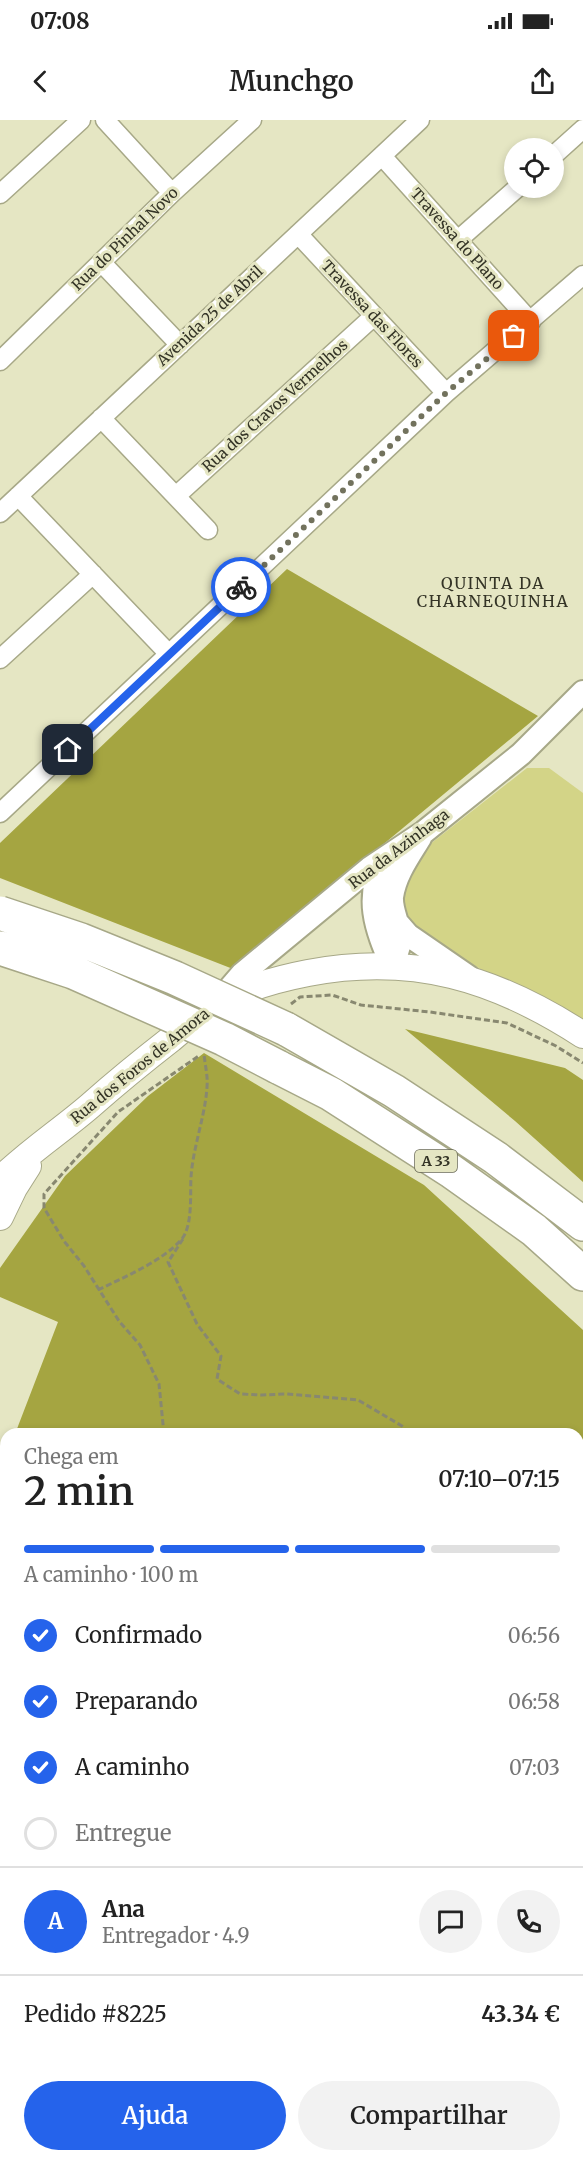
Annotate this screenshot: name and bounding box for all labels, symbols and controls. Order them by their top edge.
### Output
text: 07:08 [30,7,90,35]
text: Munchgo [229,64,354,98]
icon: back [24,65,57,98]
icon: share [526,65,559,98]
map controls [504,138,564,198]
button: locate [504,138,564,198]
street label: Rua do Pinhal Novo [67,183,182,294]
street label: Travessa do Plano [407,184,508,293]
street label: Travessa das Flores [318,256,427,371]
street label: Avenida 25 de Abril [152,261,267,370]
pin [488,310,539,361]
icon: bag [497,319,530,352]
street label: Rua dos Cravos Vermelhos [198,335,351,476]
courier [211,557,271,617]
icon: bike [225,571,258,604]
district label: QUINTA DA CHARNEQUINHA [417,573,569,611]
pin [42,724,93,775]
icon: home [51,733,84,766]
street label: Rua da Azinhaga [345,805,453,893]
street label: Rua dos Foros de Amora [67,1004,213,1127]
road number: A 33 [415,1150,457,1172]
text: Chega em [24,1444,119,1469]
text: 07:10–07:15 [438,1465,560,1493]
text: 2 min [24,1467,134,1516]
text: A caminho · 100 m [24,1562,198,1587]
icon: check [24,1619,57,1652]
text: Confirmado [75,1621,202,1649]
text: 06:56 [508,1623,560,1648]
icon: check [24,1685,57,1718]
text: Preparando [75,1687,198,1715]
text: 06:58 [508,1689,560,1714]
icon: check [24,1751,57,1784]
text: A caminho [75,1753,189,1781]
text: 07:03 [509,1755,560,1780]
text: Entregue [75,1819,171,1847]
button: chat [419,1890,482,1953]
button: phone [497,1890,560,1953]
text: Ana [102,1895,145,1923]
text: A [48,1907,63,1935]
text: Entregador · 4.9 [102,1923,250,1948]
text: Pedido #8225 [24,2000,167,2028]
text: 43.34 € [481,2000,560,2028]
button: Ajuda [24,2081,286,2150]
button: Compartilhar [298,2081,560,2150]

